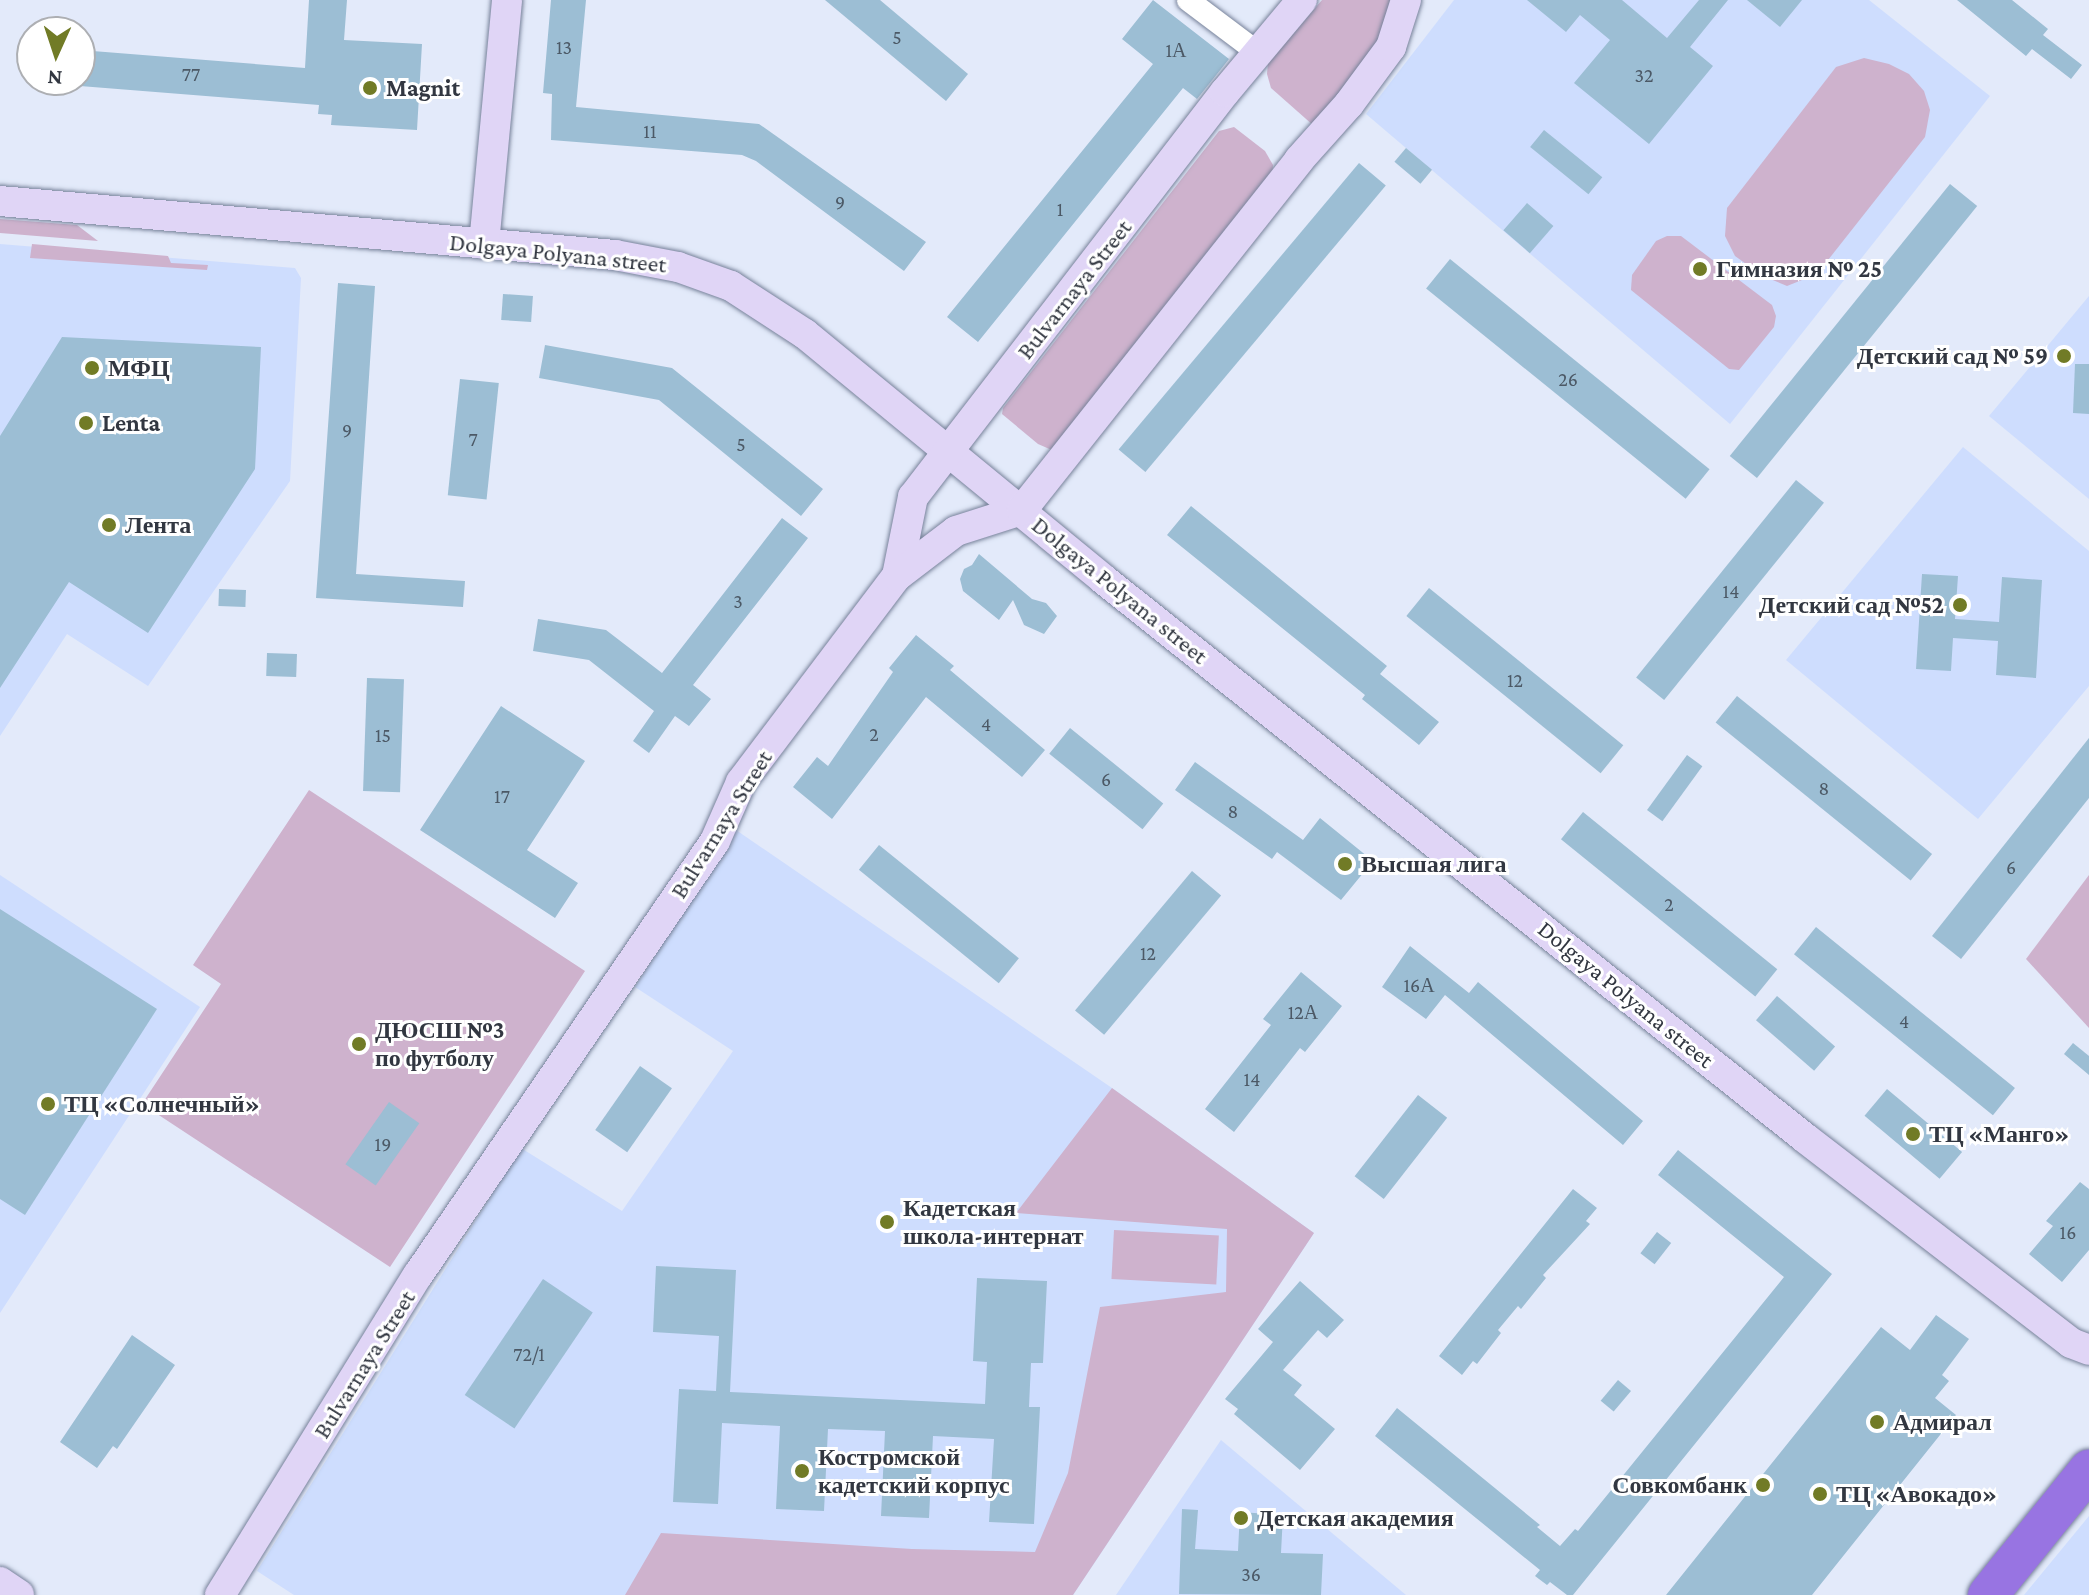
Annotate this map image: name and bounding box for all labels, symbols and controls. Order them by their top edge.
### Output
north arrow [16,16,96,96]
house number: 5 [892,25,902,49]
house number: 13 [556,35,572,59]
house number: 1А [1165,38,1187,62]
house number: 77 [182,62,200,86]
house number: 32 [1635,63,1653,87]
text: N [47,66,63,91]
place label: Magnit [386,74,460,102]
marker: Magnit [361,79,379,97]
house number: 11 [643,119,657,143]
house number: 9 [835,190,845,214]
house number: 1 [1057,197,1063,221]
street label: Bulvarnaya Street [1011,213,1137,365]
street label: Dolgaya Polyana street [448,227,668,279]
place label: Гимназия № 25 [1716,255,1882,283]
marker: Гимназия № 25 [1691,260,1709,278]
place label: Детский сад № 59 [1857,342,2048,370]
marker: Детский сад № 59 [2055,347,2073,365]
place label: МФЦ [108,354,170,382]
marker: МФЦ [83,359,101,377]
house number: 26 [1558,367,1578,391]
place label: Lenta [102,409,160,437]
marker: Lenta [77,414,95,432]
house number: 9 [342,418,352,442]
house number: 7 [468,427,478,451]
house number: 5 [736,432,746,456]
street label: Dolgaya Polyana street [1026,510,1214,670]
place label: Лента [125,511,191,539]
marker: Лента [100,516,118,534]
house number: 14 [1723,579,1739,603]
house number: 3 [733,589,743,613]
place label: Детский сад №52 [1759,591,1944,619]
marker: Детский сад №52 [1951,596,1969,614]
house number: 12 [1507,668,1523,692]
house number: 4 [981,712,991,736]
house number: 2 [869,722,879,746]
house number: 15 [375,723,391,747]
street label: Bulvarnaya Street [664,745,778,903]
house number: 6 [1101,767,1111,791]
house number: 8 [1819,776,1829,800]
house number: 17 [494,784,510,808]
house number: 8 [1228,799,1238,823]
place label: Высшая лига [1361,850,1506,878]
marker: Высшая лига [1336,855,1354,873]
house number: 6 [2006,855,2016,879]
house number: 2 [1664,892,1674,916]
street label: Dolgaya Polyana street [1532,914,1720,1074]
house number: 12 [1140,941,1156,965]
house number: 16А [1403,973,1435,997]
house number: 12А [1288,1000,1318,1024]
house number: 4 [1899,1009,1909,1033]
place label: ДЮСШ №3 по футболу [375,1016,504,1072]
marker: ДЮСШ №3 по футболу [350,1035,368,1053]
house number: 14 [1244,1067,1260,1091]
place label: ТЦ «Солнечный» [64,1090,260,1118]
marker: ТЦ «Солнечный» [39,1095,57,1113]
place label: ТЦ «Манго» [1929,1120,2069,1148]
marker: ТЦ «Манго» [1904,1125,1922,1143]
house number: 19 [375,1132,391,1156]
place label: Кадетская школа-интернат [903,1194,1084,1250]
marker: Кадетская школа-интернат [878,1213,896,1231]
house number: 16 [2060,1220,2076,1244]
street label: Bulvarnaya Street [307,1285,421,1443]
house number: 72/1 [513,1342,545,1366]
place label: Адмирал [1893,1408,1992,1436]
marker: Адмирал [1868,1413,1886,1431]
place label: Костромской кадетский корпус [818,1443,1010,1499]
marker: Костромской кадетский корпус [793,1462,811,1480]
place label: Совкомбанк [1612,1471,1747,1499]
marker: Совкомбанк [1754,1476,1772,1494]
place label: ТЦ «Авокадо» [1836,1480,1997,1508]
marker: ТЦ «Авокадо» [1811,1485,1829,1503]
place label: Детская академия [1257,1504,1454,1532]
marker: Детская академия [1232,1509,1250,1527]
house number: 36 [1241,1562,1261,1586]

